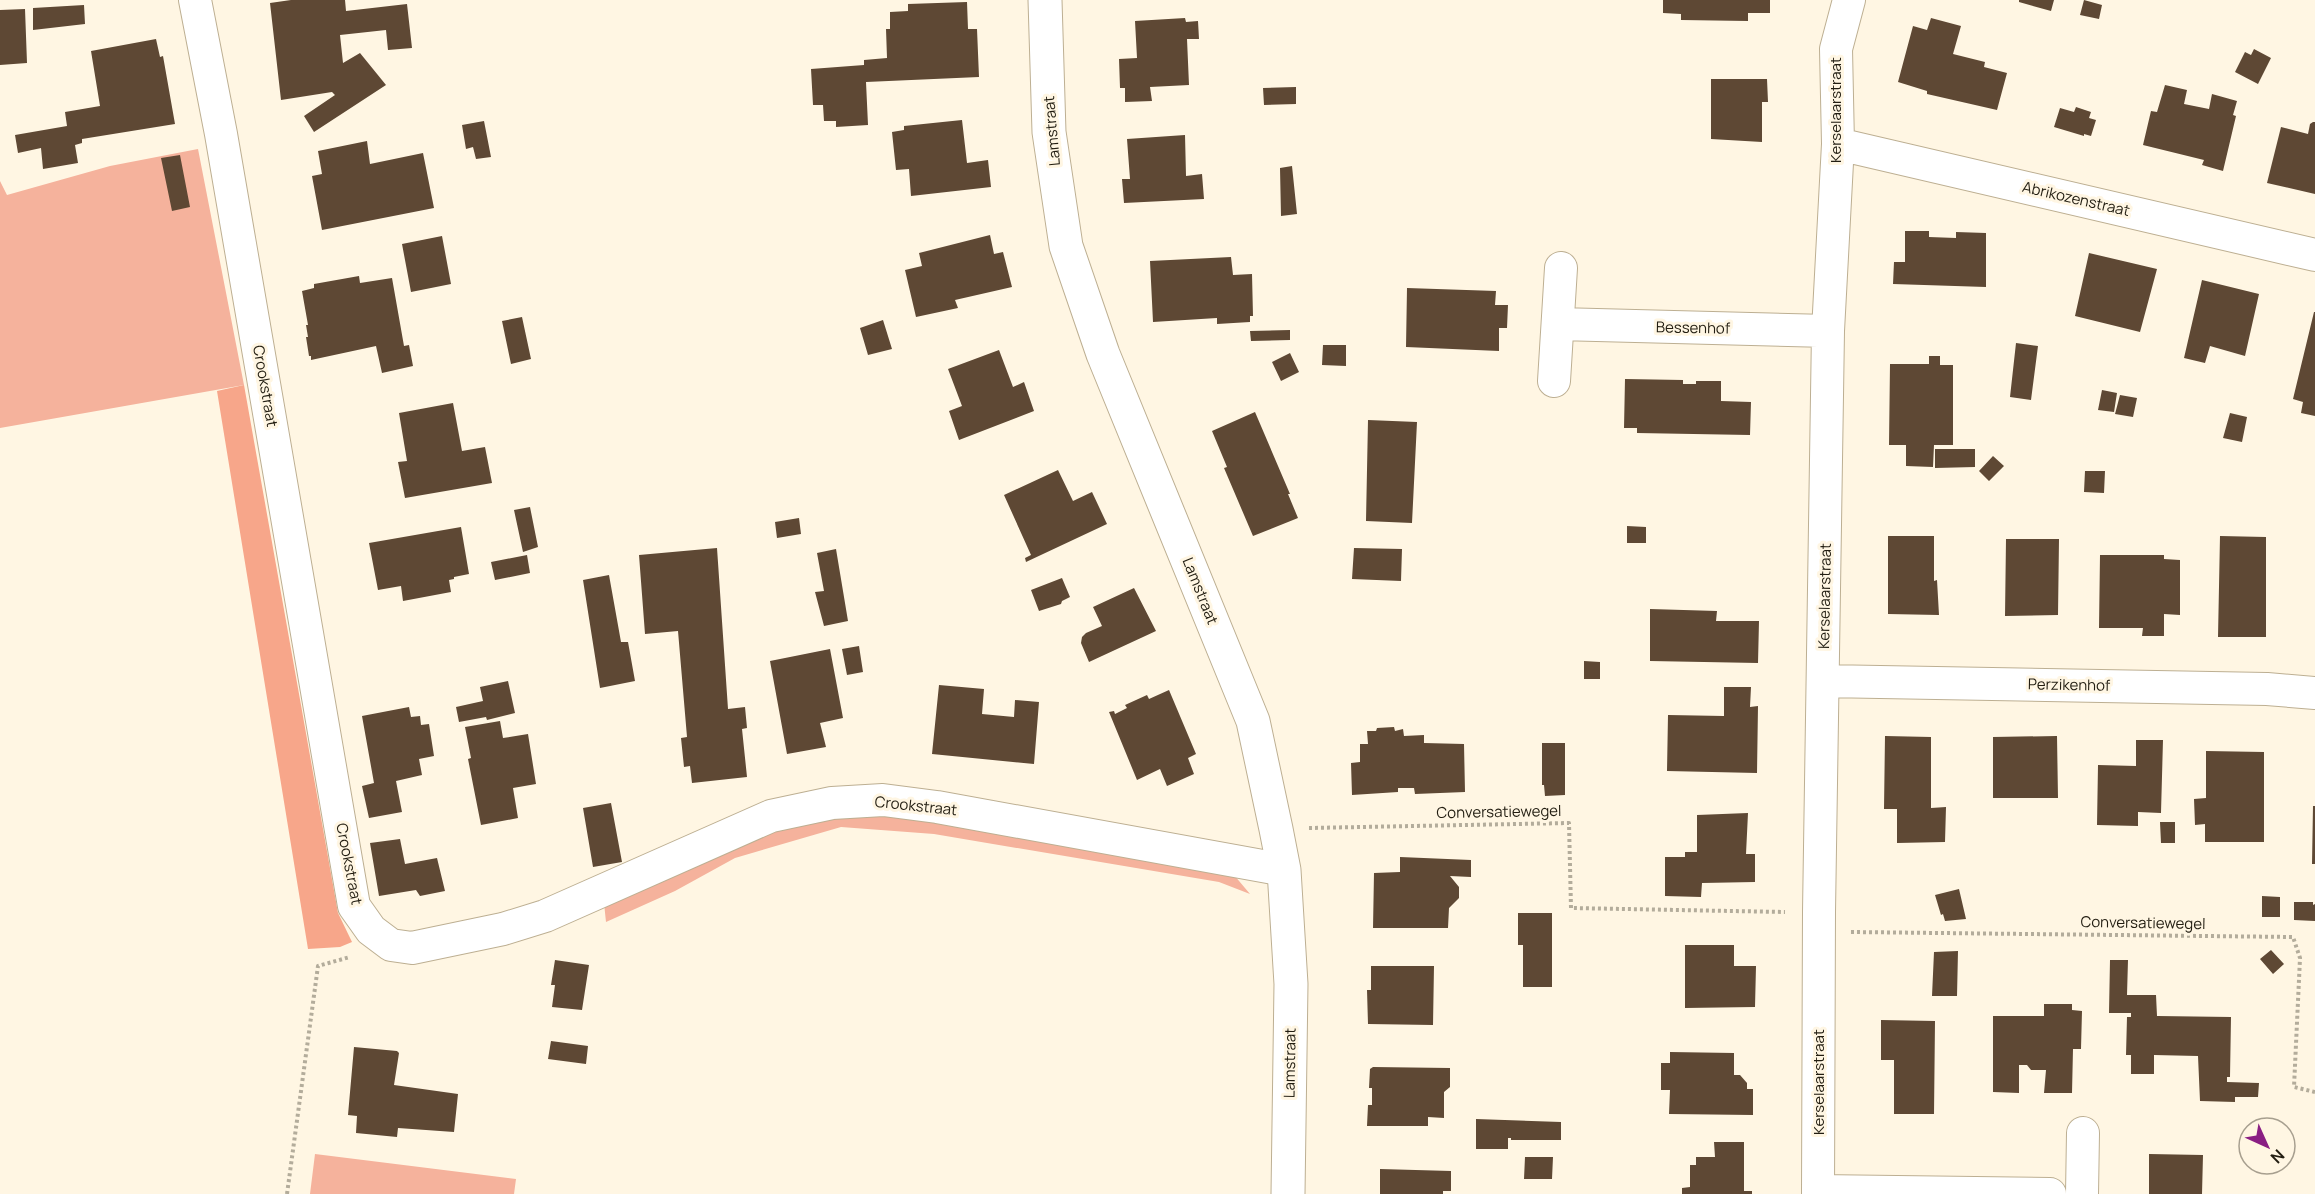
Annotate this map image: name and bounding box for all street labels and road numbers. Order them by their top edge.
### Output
street label: Kerselaarstraat [1825,57,1846,163]
street label: Lamstraat [1038,95,1065,167]
street label: Abrikozenstraat [2020,176,2132,221]
street label: Bessenhof [1656,316,1731,339]
street label: Crookstraat [248,343,283,428]
street label: Kerselaarstraat [1813,543,1836,649]
street label: Lamstraat [1178,554,1223,627]
street label: Perzikenhof [2028,673,2111,696]
street label: Crookstraat [874,791,958,820]
street label: Conversatiewegel [1436,800,1562,823]
street label: Crookstraat [331,821,368,906]
street label: Conversatiewegel [2080,911,2206,934]
street label: Lamstraat [1278,1028,1301,1098]
street label: Kerselaarstraat [1808,1029,1829,1135]

